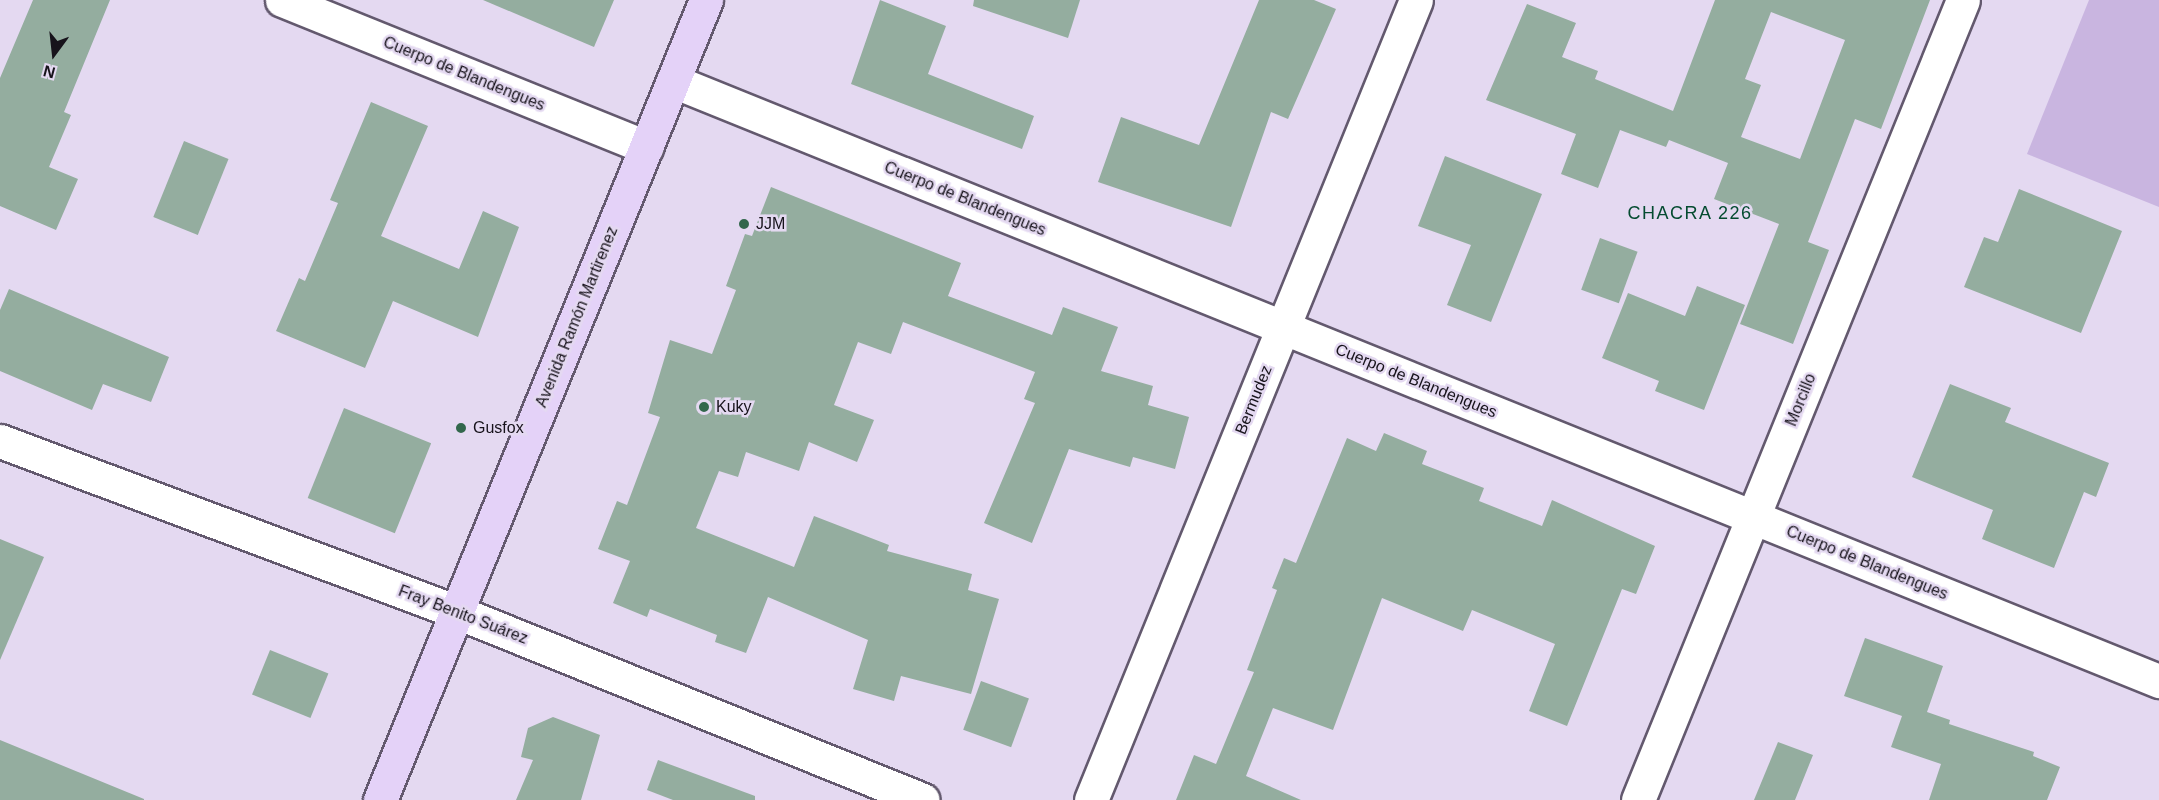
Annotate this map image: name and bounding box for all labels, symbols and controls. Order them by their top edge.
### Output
north arrow [24,24,84,84]
street label: Cuerpo de Blandengues [380,33,548,115]
text: N [41,62,57,82]
street label: Cuerpo de Blandengues [881,158,1049,240]
district label: CHACRA 226 [1627,202,1753,224]
place label: JJM [756,214,785,234]
marker: JJM [737,217,751,231]
street label: Avenida Ramón Martirenez [532,224,622,410]
street label: Cuerpo de Blandengues [1332,340,1500,422]
street label: Bermudez [1231,363,1277,437]
street label: Morcillo [1782,371,1820,429]
place label: Kuky [716,397,752,417]
marker: Kuky [697,400,711,414]
place label: Gusfox [473,418,524,438]
marker: Gusfox [454,421,468,435]
street label: Cuerpo de Blandengues [1783,522,1951,604]
street label: Fray Benito Suárez [396,581,530,649]

